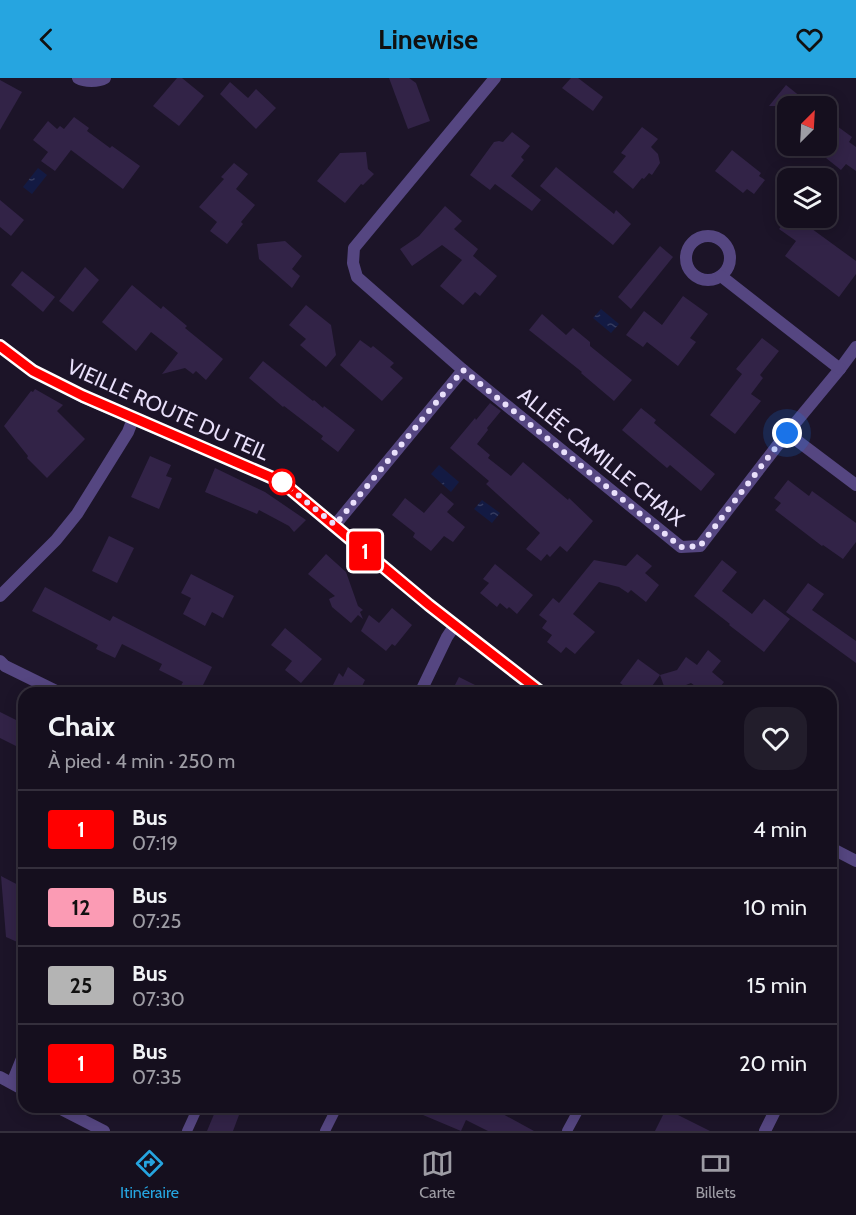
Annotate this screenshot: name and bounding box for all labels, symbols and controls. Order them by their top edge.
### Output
icon: back [30,23,63,56]
text: Linewise [378,23,478,56]
icon: heart [793,23,826,56]
north arrow [777,96,837,156]
map controls [777,96,837,228]
button: layers [777,168,837,228]
street label: VIEILLE ROUTE DU TEIL [64,354,273,465]
street label: ALLÉE CAMILLE CHAIX [513,382,690,532]
your location [772,418,802,448]
unlabelled marker [269,469,295,495]
line badge: 1 [346,532,385,570]
text: 1 [361,539,369,564]
button: heart [744,707,807,770]
text: Chaix [48,709,115,743]
text: À pied · 4 min · 250 m [48,749,235,773]
text: Bus [132,804,167,831]
text: 4 min [753,816,807,843]
text: 1 [77,817,85,842]
text: 07:19 [132,831,178,855]
text: Bus [132,882,167,909]
text: 10 min [743,894,807,921]
text: 12 [72,895,90,920]
text: 07:25 [132,909,181,933]
text: Bus [132,960,167,987]
text: 15 min [747,972,807,999]
text: 25 [70,973,92,998]
text: 07:30 [132,987,185,1011]
text: Bus [132,1038,167,1065]
text: 20 min [739,1050,807,1077]
text: 1 [77,1051,85,1076]
text: 07:35 [132,1065,182,1089]
tab: Itinéraire [120,1147,179,1202]
tab: Carte [419,1147,455,1202]
tab: Billets [695,1147,736,1202]

